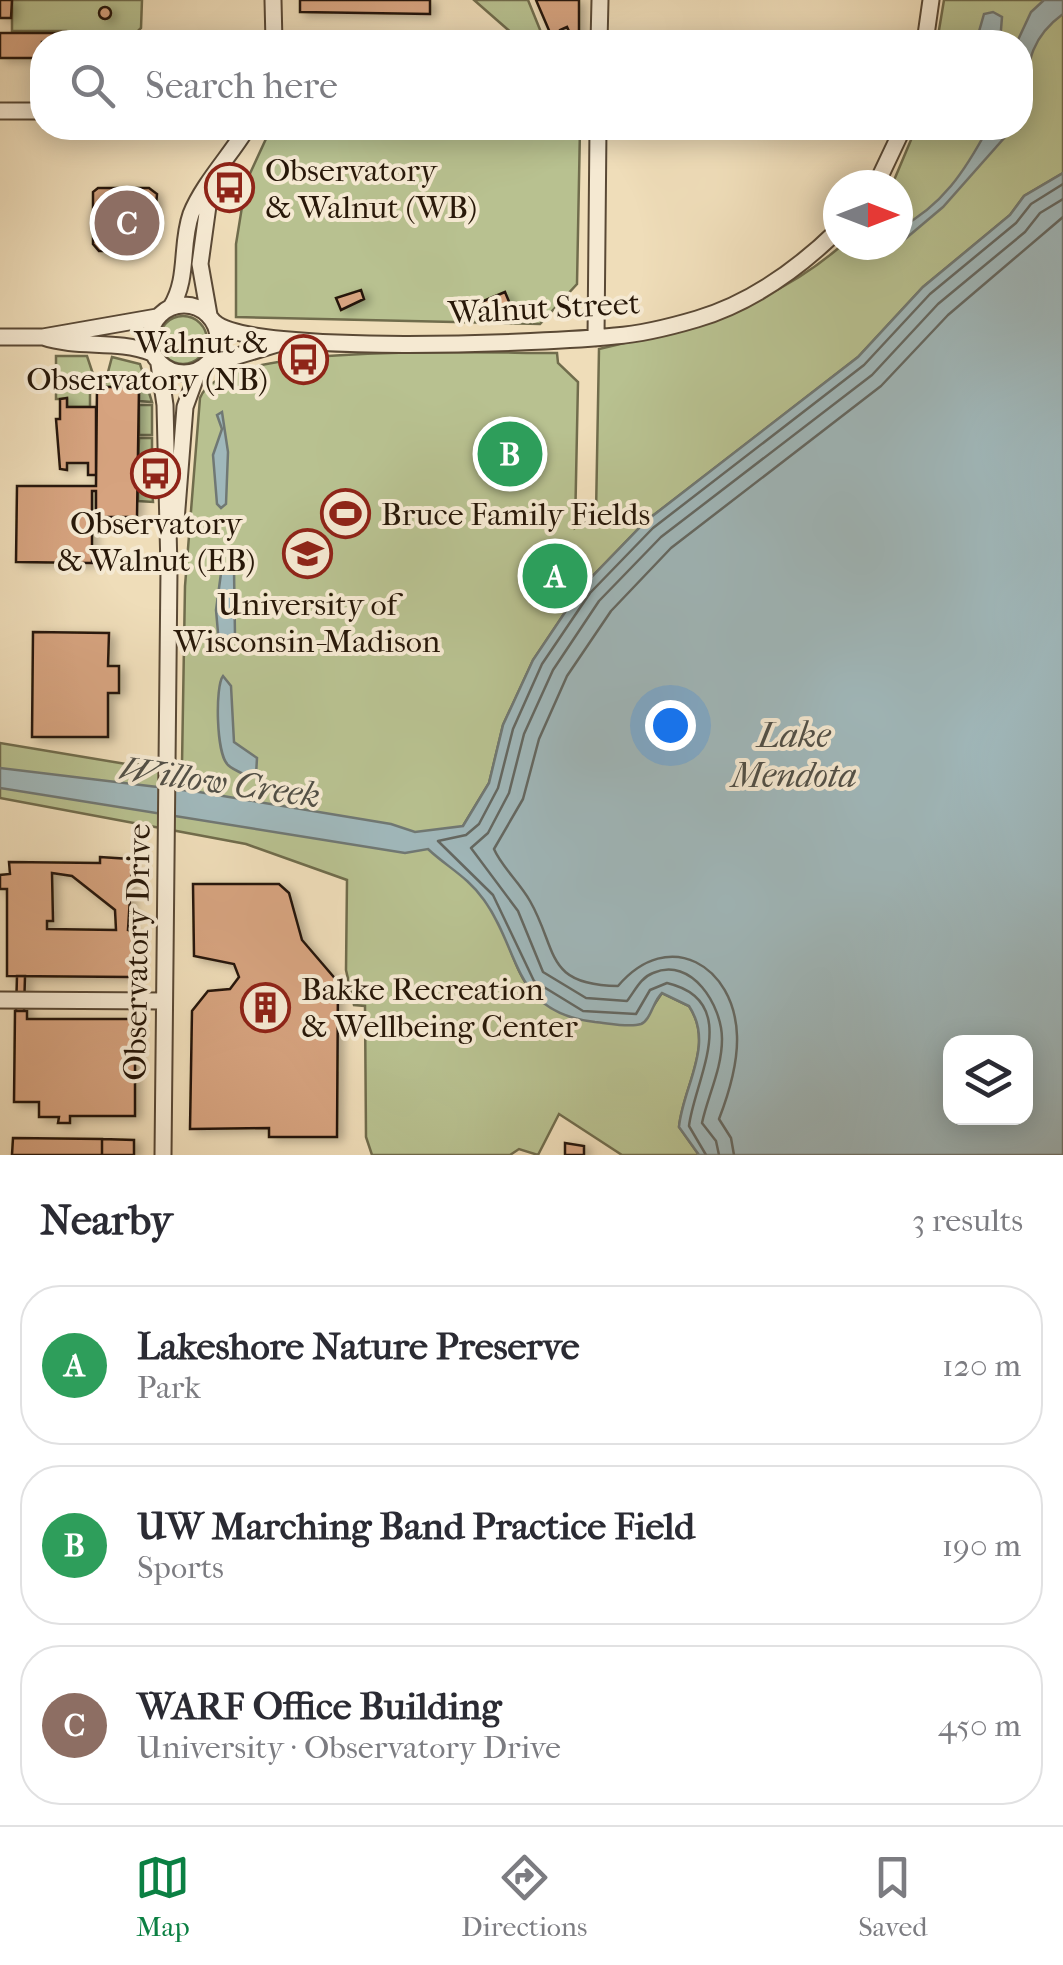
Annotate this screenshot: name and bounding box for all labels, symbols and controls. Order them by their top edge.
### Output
search box [30,30,1033,140]
icon: search [65,58,120,113]
text: Search here [145,63,338,108]
place label: Observatory & Walnut (WB) [265,152,477,226]
bus stop icon: Observatory & Walnut (WB) [204,162,256,214]
north arrow [823,170,913,260]
pin: C [94,186,160,260]
street label: Walnut Street [446,284,641,332]
place label: Walnut & Observatory (NB) [26,324,268,398]
bus stop icon: Walnut & Observatory (NB) [277,334,329,386]
pin: B [478,416,542,492]
bus stop icon: Observatory & Walnut (EB) [130,447,182,499]
sports icon: Bruce Family Fields [320,488,372,540]
place label: Bruce Family Fields [381,496,650,533]
place label: Observatory & Walnut (EB) [57,505,255,579]
school or university icon: University of Wisconsin-Madison [281,528,333,580]
pin: A [522,538,588,614]
place label: University of Wisconsin-Madison [173,586,441,660]
your location [645,700,696,751]
water label: Lake Mendota [729,715,857,796]
water label: Willow Creek [117,748,323,816]
street label: Observatory Drive [116,823,158,1081]
place label: Bakke Recreation & Wellbeing Center [301,971,578,1045]
building icon: Bakke Recreation & Wellbeing Center [240,981,292,1033]
map controls [943,1035,1033,1125]
button: layers [943,1035,1033,1125]
text: Nearby [40,1196,172,1245]
text: 3 results [912,1202,1023,1239]
text: Lakeshore Nature Preserve [137,1324,580,1369]
text: A [64,1347,85,1384]
text: 120 m [942,1347,1021,1384]
text: Park [137,1369,201,1406]
text: UW Marching Band Practice Field [137,1504,695,1549]
text: B [64,1527,85,1564]
text: 190 m [942,1527,1021,1564]
text: Sports [137,1549,224,1586]
text: WARF Office Building [137,1684,502,1729]
text: C [64,1707,85,1744]
text: 450 m [938,1707,1021,1744]
text: University · Observatory Drive [137,1729,561,1766]
tab: Map [135,1850,190,1943]
tab: Directions [461,1850,587,1943]
tab: Saved [858,1850,928,1943]

